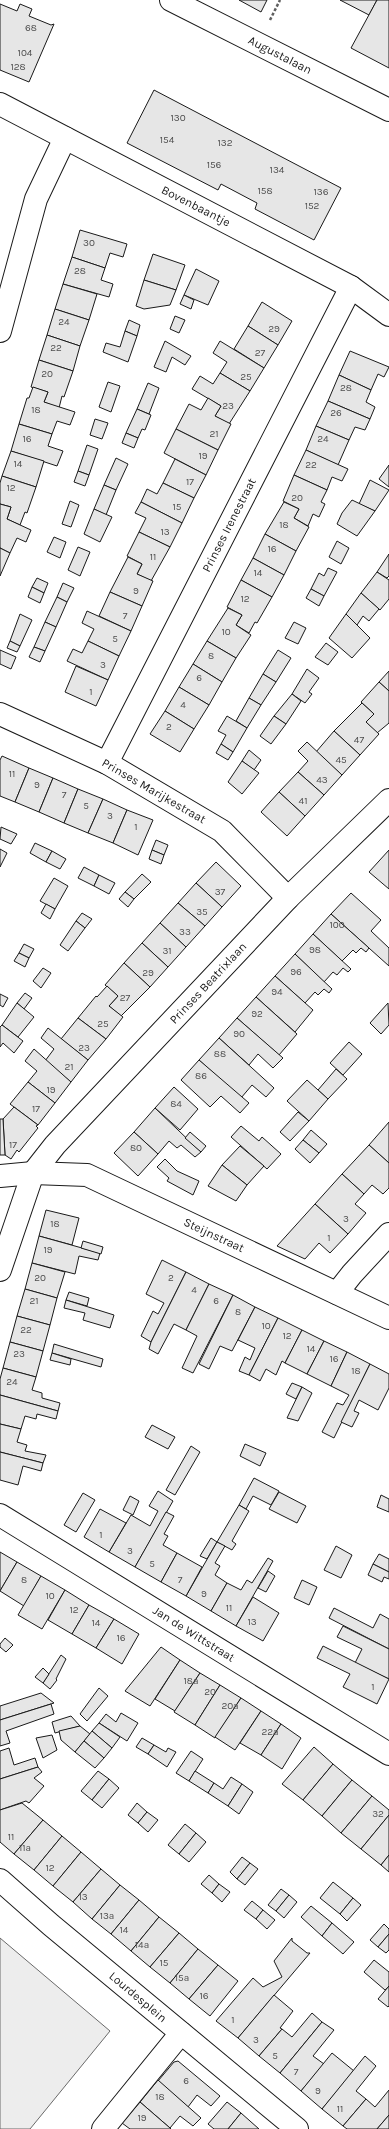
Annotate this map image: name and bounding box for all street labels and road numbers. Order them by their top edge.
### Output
street label: Augustalaan [246,33,314,77]
street label: Bovenbaantje [159,183,233,229]
street label: Prinses Irenestraat [199,475,259,574]
street label: Prinses Marijkestraat [100,756,209,827]
street label: Prinses Beatrixlaan [167,939,249,1027]
street label: Steijnstraat [181,1215,247,1255]
street label: Jan de Wittstraat [150,1603,238,1665]
street label: Lourdesplein [106,1969,170,2025]

